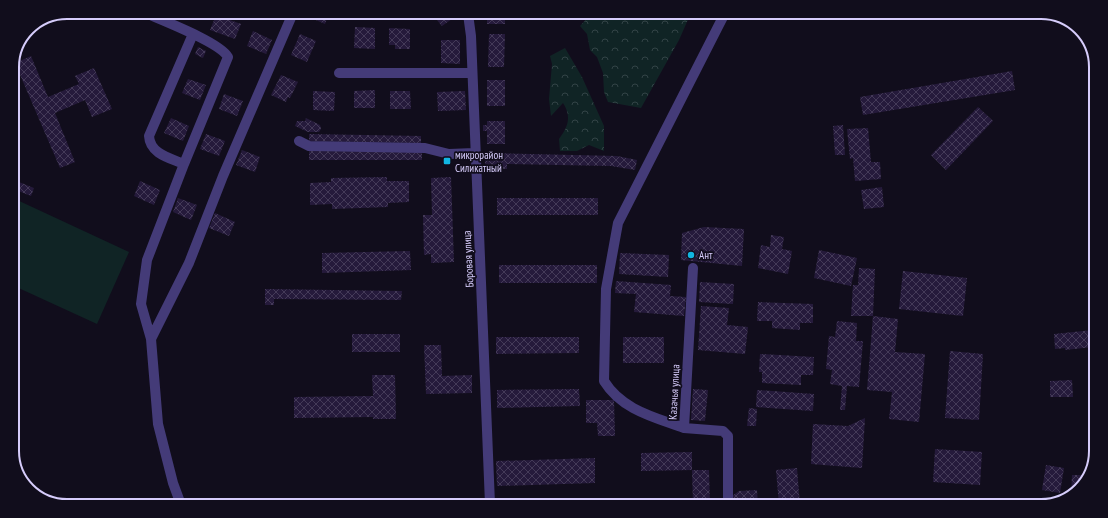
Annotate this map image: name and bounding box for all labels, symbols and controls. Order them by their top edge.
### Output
place label: микрорайон Силикатный [455,148,503,175]
marker: микрорайон Силикатный [442,156,452,166]
street label: Боровая улица [460,230,476,288]
place label: Ант [699,248,713,262]
marker: Ант [686,250,696,260]
street label: Казачья улица [666,364,682,420]

